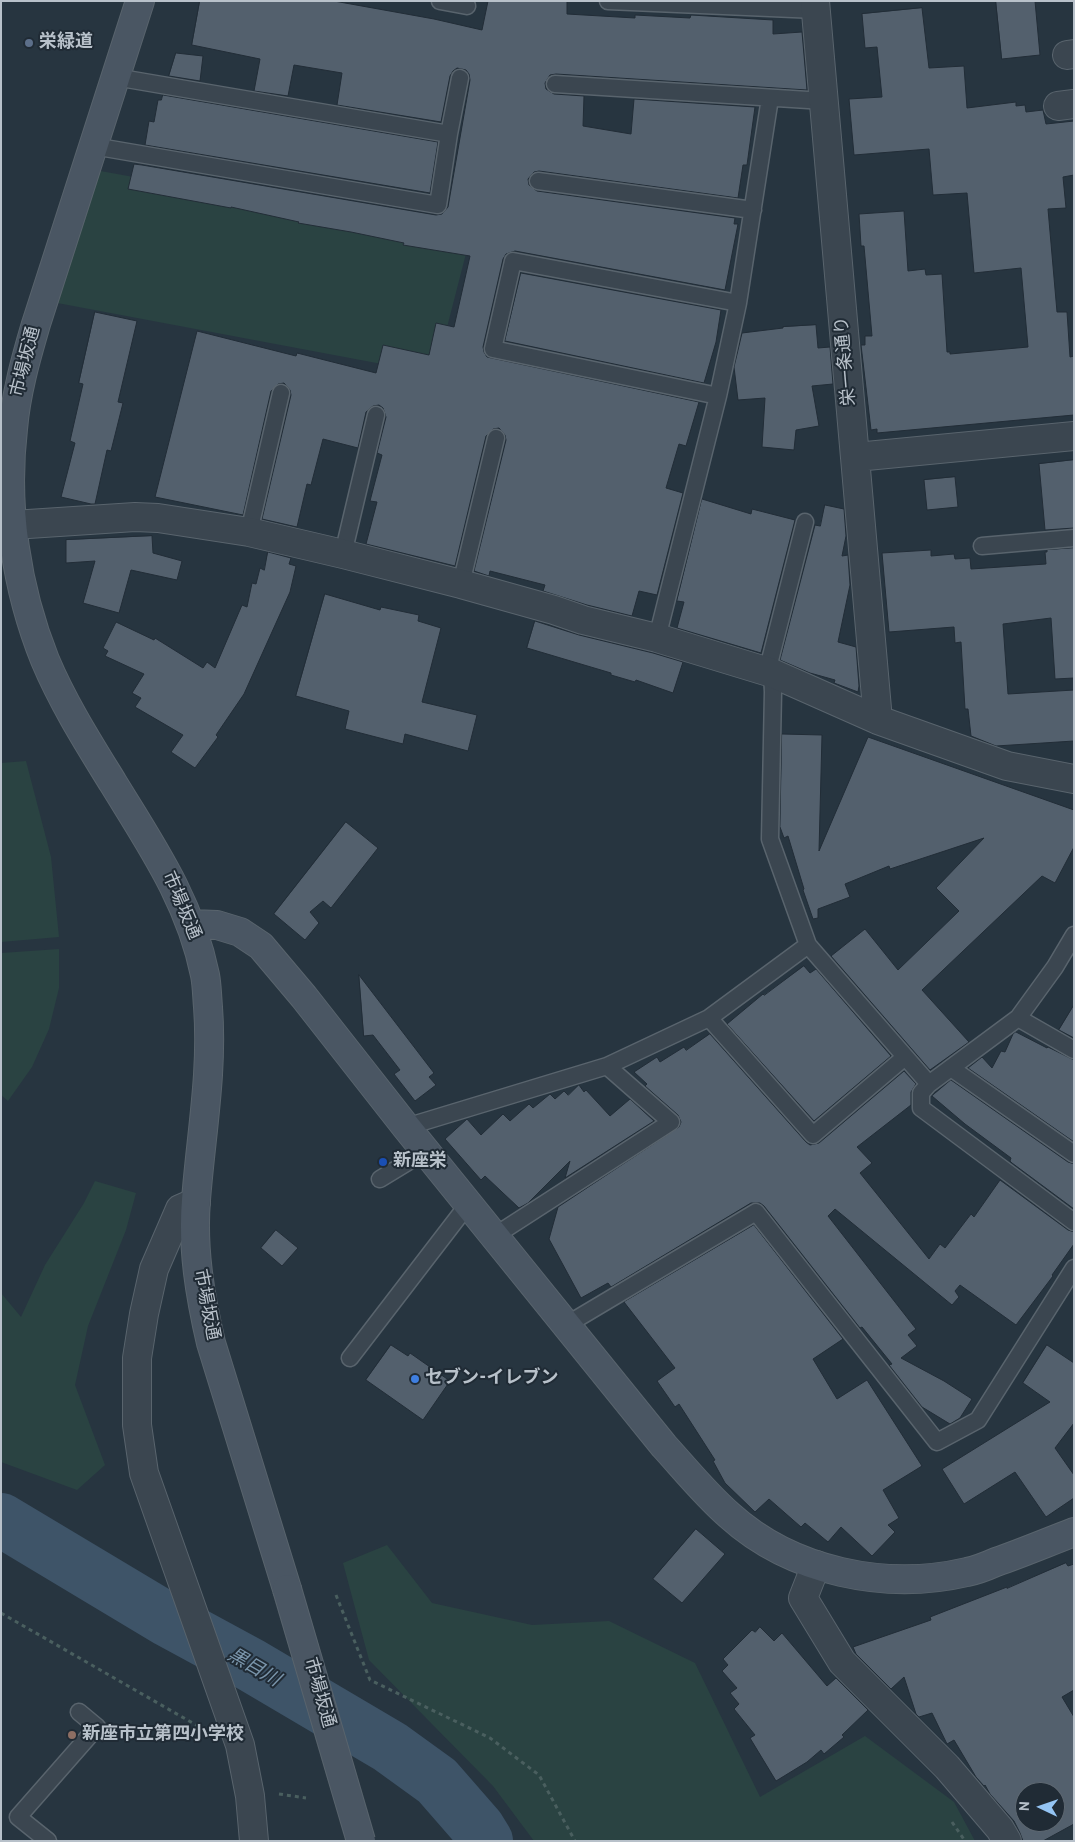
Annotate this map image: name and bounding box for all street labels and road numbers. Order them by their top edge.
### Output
street label: 栄一条通り [832,315,862,407]
street label: 市場坂通 [8,324,46,400]
street label: 市場坂通 [156,869,204,943]
street label: 市場坂通 [188,1268,222,1342]
street label: 市場坂通 [298,1655,338,1731]

